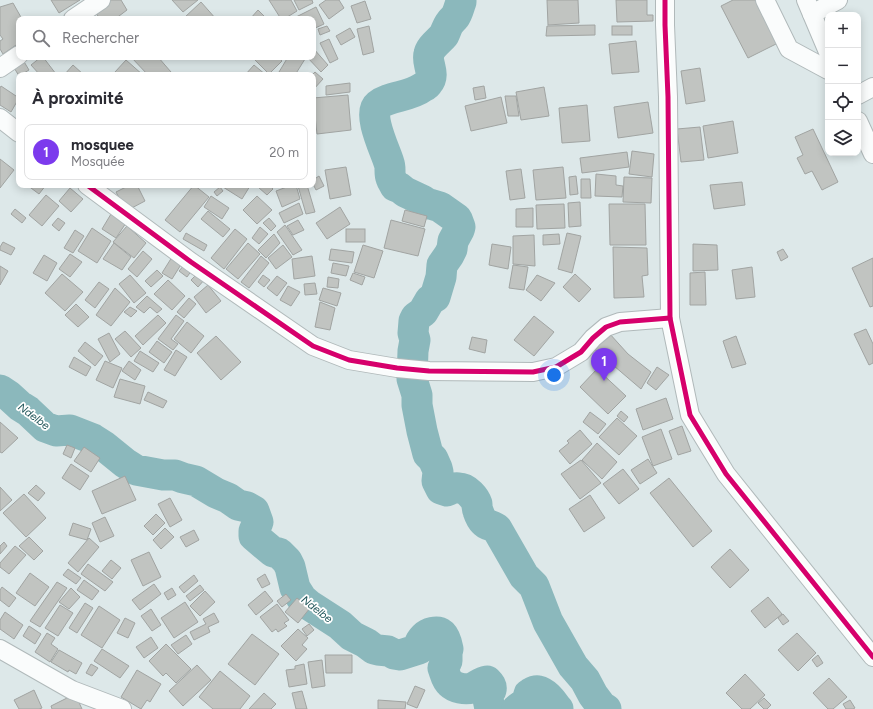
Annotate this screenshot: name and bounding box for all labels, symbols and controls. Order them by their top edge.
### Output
map controls [825,12,861,156]
button: + [825,12,861,48]
search box [16,16,316,60]
icon: search [30,27,52,49]
text: Rechercher [62,29,139,47]
button: − [825,48,861,84]
button: locate [825,84,861,120]
text: À proximité [32,88,123,108]
button: layers [825,120,861,156]
text: mosquee [71,136,134,154]
text: 1 [43,145,49,160]
text: 20 m [269,145,299,160]
text: Mosquée [71,154,125,169]
pin: 1 [591,348,617,381]
your location [544,365,564,385]
water label: Ndelbe [15,400,52,432]
water label: Ndelbe [299,593,335,626]

